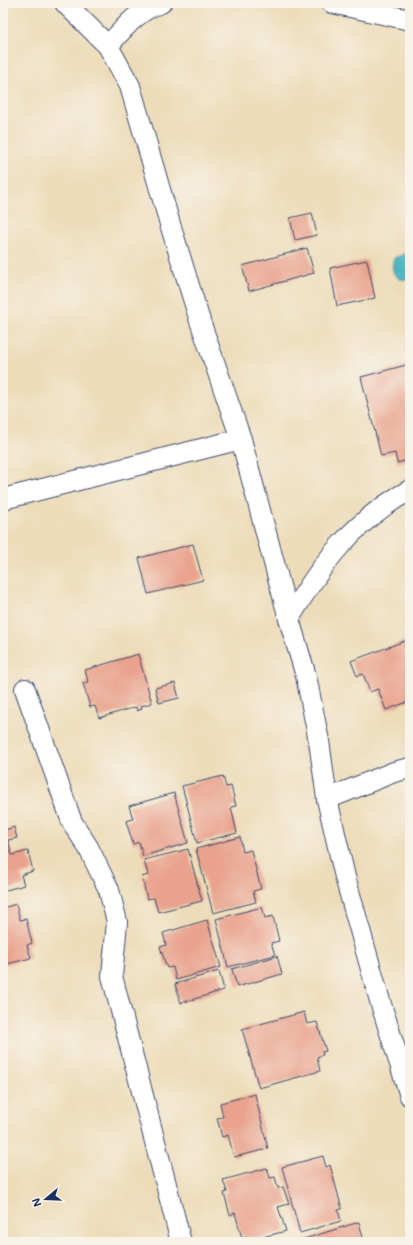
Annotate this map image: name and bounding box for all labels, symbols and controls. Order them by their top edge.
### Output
north arrow [26,1179,66,1219]
text: N [28,1196,45,1209]

